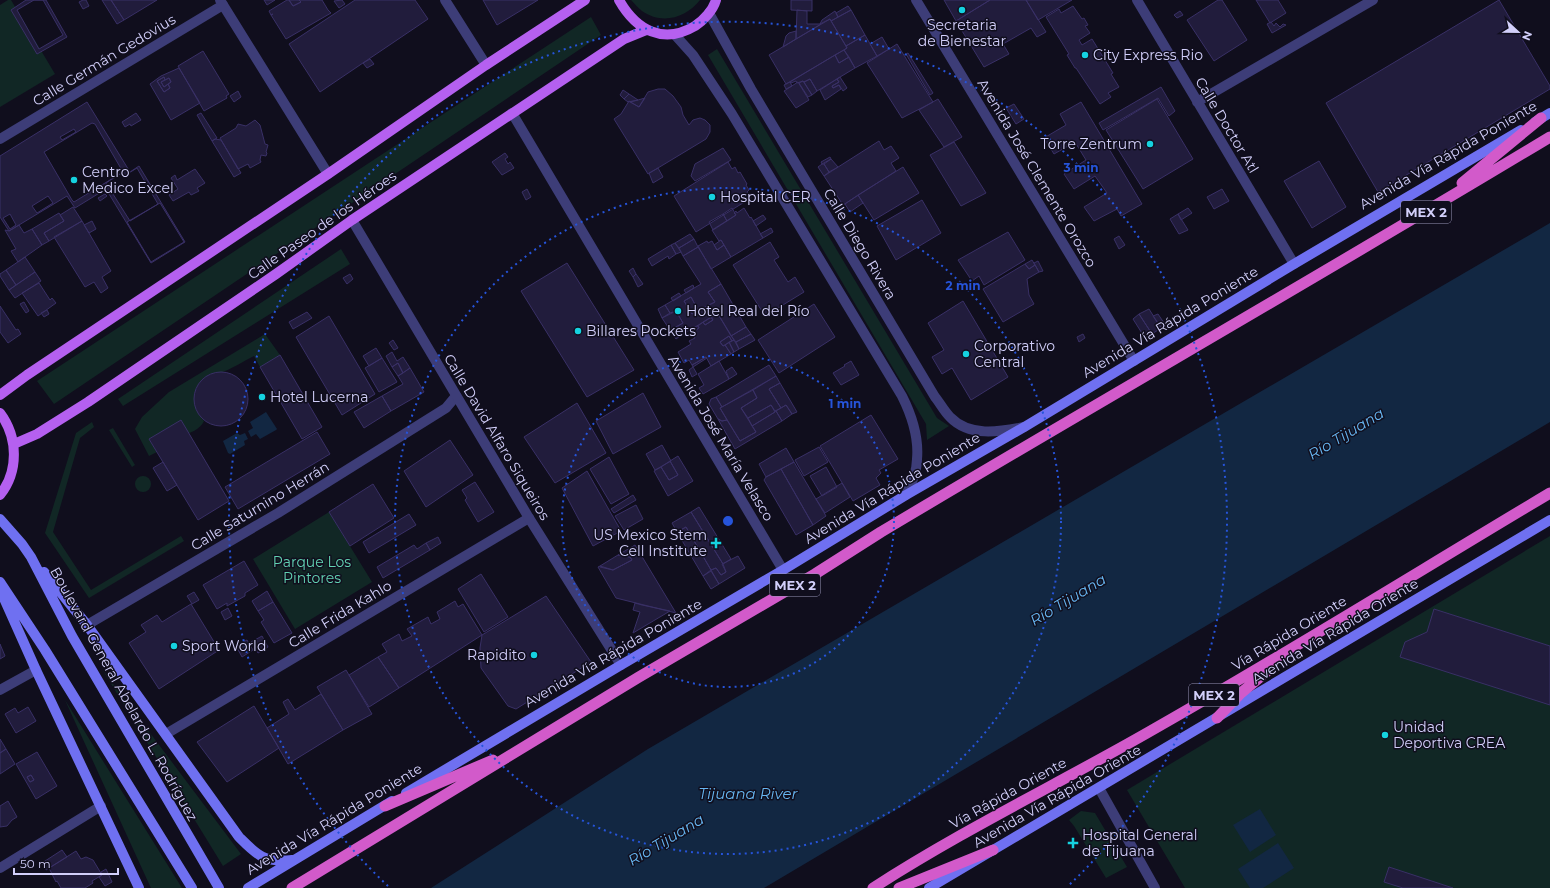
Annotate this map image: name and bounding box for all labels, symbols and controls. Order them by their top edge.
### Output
marker: Secretaria de Bienestar [957,5,967,15]
street label: Calle Germán Gedovius [29,10,179,110]
north arrow [1498,12,1538,52]
place label: Secretaria de Bienestar [918,16,1007,50]
text: N [1519,29,1535,42]
place label: City Express Rio [1093,46,1203,64]
marker: City Express Rio [1080,50,1090,60]
street label: Calle Doctor Atl [1191,74,1263,176]
street label: Avenida José Clemente Orozco [973,75,1101,271]
street label: Avenida Vía Rápida Poniente [1356,97,1540,213]
place label: Torre Zentrum [1041,135,1142,153]
marker: Torre Zentrum [1145,139,1155,149]
text: 3 min [1063,160,1099,175]
place label: Centro Medico Excel [82,163,174,197]
street label: Calle Paseo de los Héroes [244,167,400,283]
marker: Centro Medico Excel [69,175,79,185]
street label: Calle Diego Rivera [820,185,900,303]
place label: Hospital CER [720,188,811,206]
marker: Hospital CER [707,192,717,202]
road number: MEX 2 [1401,201,1451,223]
street label: Avenida Vía Rápida Poniente [1079,262,1261,382]
text: 2 min [946,278,980,293]
place label: Hotel Real del Río [686,302,810,320]
marker: Hotel Real del Río [673,306,683,316]
place label: Billares Pockets [586,322,696,340]
marker: Billares Pockets [573,326,583,336]
place label: Corporativo Central [974,337,1055,371]
marker: Corporativo Central [961,349,971,359]
street label: Calle David Alfaro Siqueiros [440,350,554,524]
street label: Avenida José María Velasco [664,352,778,525]
place label: Hotel Lucerna [270,388,368,406]
marker: Hotel Lucerna [257,392,267,402]
text: 1 min [829,396,861,411]
water label: Río Tijuana [1304,403,1387,464]
street label: Avenida Vía Rápida Poniente [801,428,983,548]
street label: Calle Saturnino Herrán [187,457,333,555]
centre of rings [721,514,735,528]
place label: US Mexico Stem Cell Institute [593,526,707,560]
marker: US Mexico Stem Cell Institute [710,537,722,549]
park label: Parque Los Pintores [273,553,351,587]
street label: Boulevard General Abelardo L. Rodríguez [46,564,202,824]
water label: Río Tijuana [1026,569,1109,630]
road number: MEX 2 [770,574,820,596]
street label: Avenida Vía Rápida Oriente [1249,575,1421,687]
street label: Calle Frida Kahlo [285,576,395,652]
street label: Vía Rápida Oriente [1229,592,1349,674]
street label: Avenida Vía Rápida Poniente [521,595,705,711]
place label: Sport World [182,637,266,655]
marker: Sport World [169,641,179,651]
place label: Rapidito [467,646,526,664]
marker: Rapidito [529,650,539,660]
road number: MEX 2 [1189,684,1239,706]
place label: Unidad Deportiva CREA [1393,718,1506,752]
marker: Unidad Deportiva CREA [1380,730,1390,740]
street label: Avenida Vía Rápida Oriente [970,740,1144,852]
street label: Vía Rápida Oriente [946,753,1070,833]
street label: Avenida Vía Rápida Poniente [243,759,425,879]
water label: Tijuana River [698,784,799,803]
water label: Río Tijuana [624,809,707,870]
place label: Hospital General de Tijuana [1082,826,1198,860]
marker: Hospital General de Tijuana [1067,837,1079,849]
scale bar [14,850,118,876]
text: 50 m [20,856,51,871]

